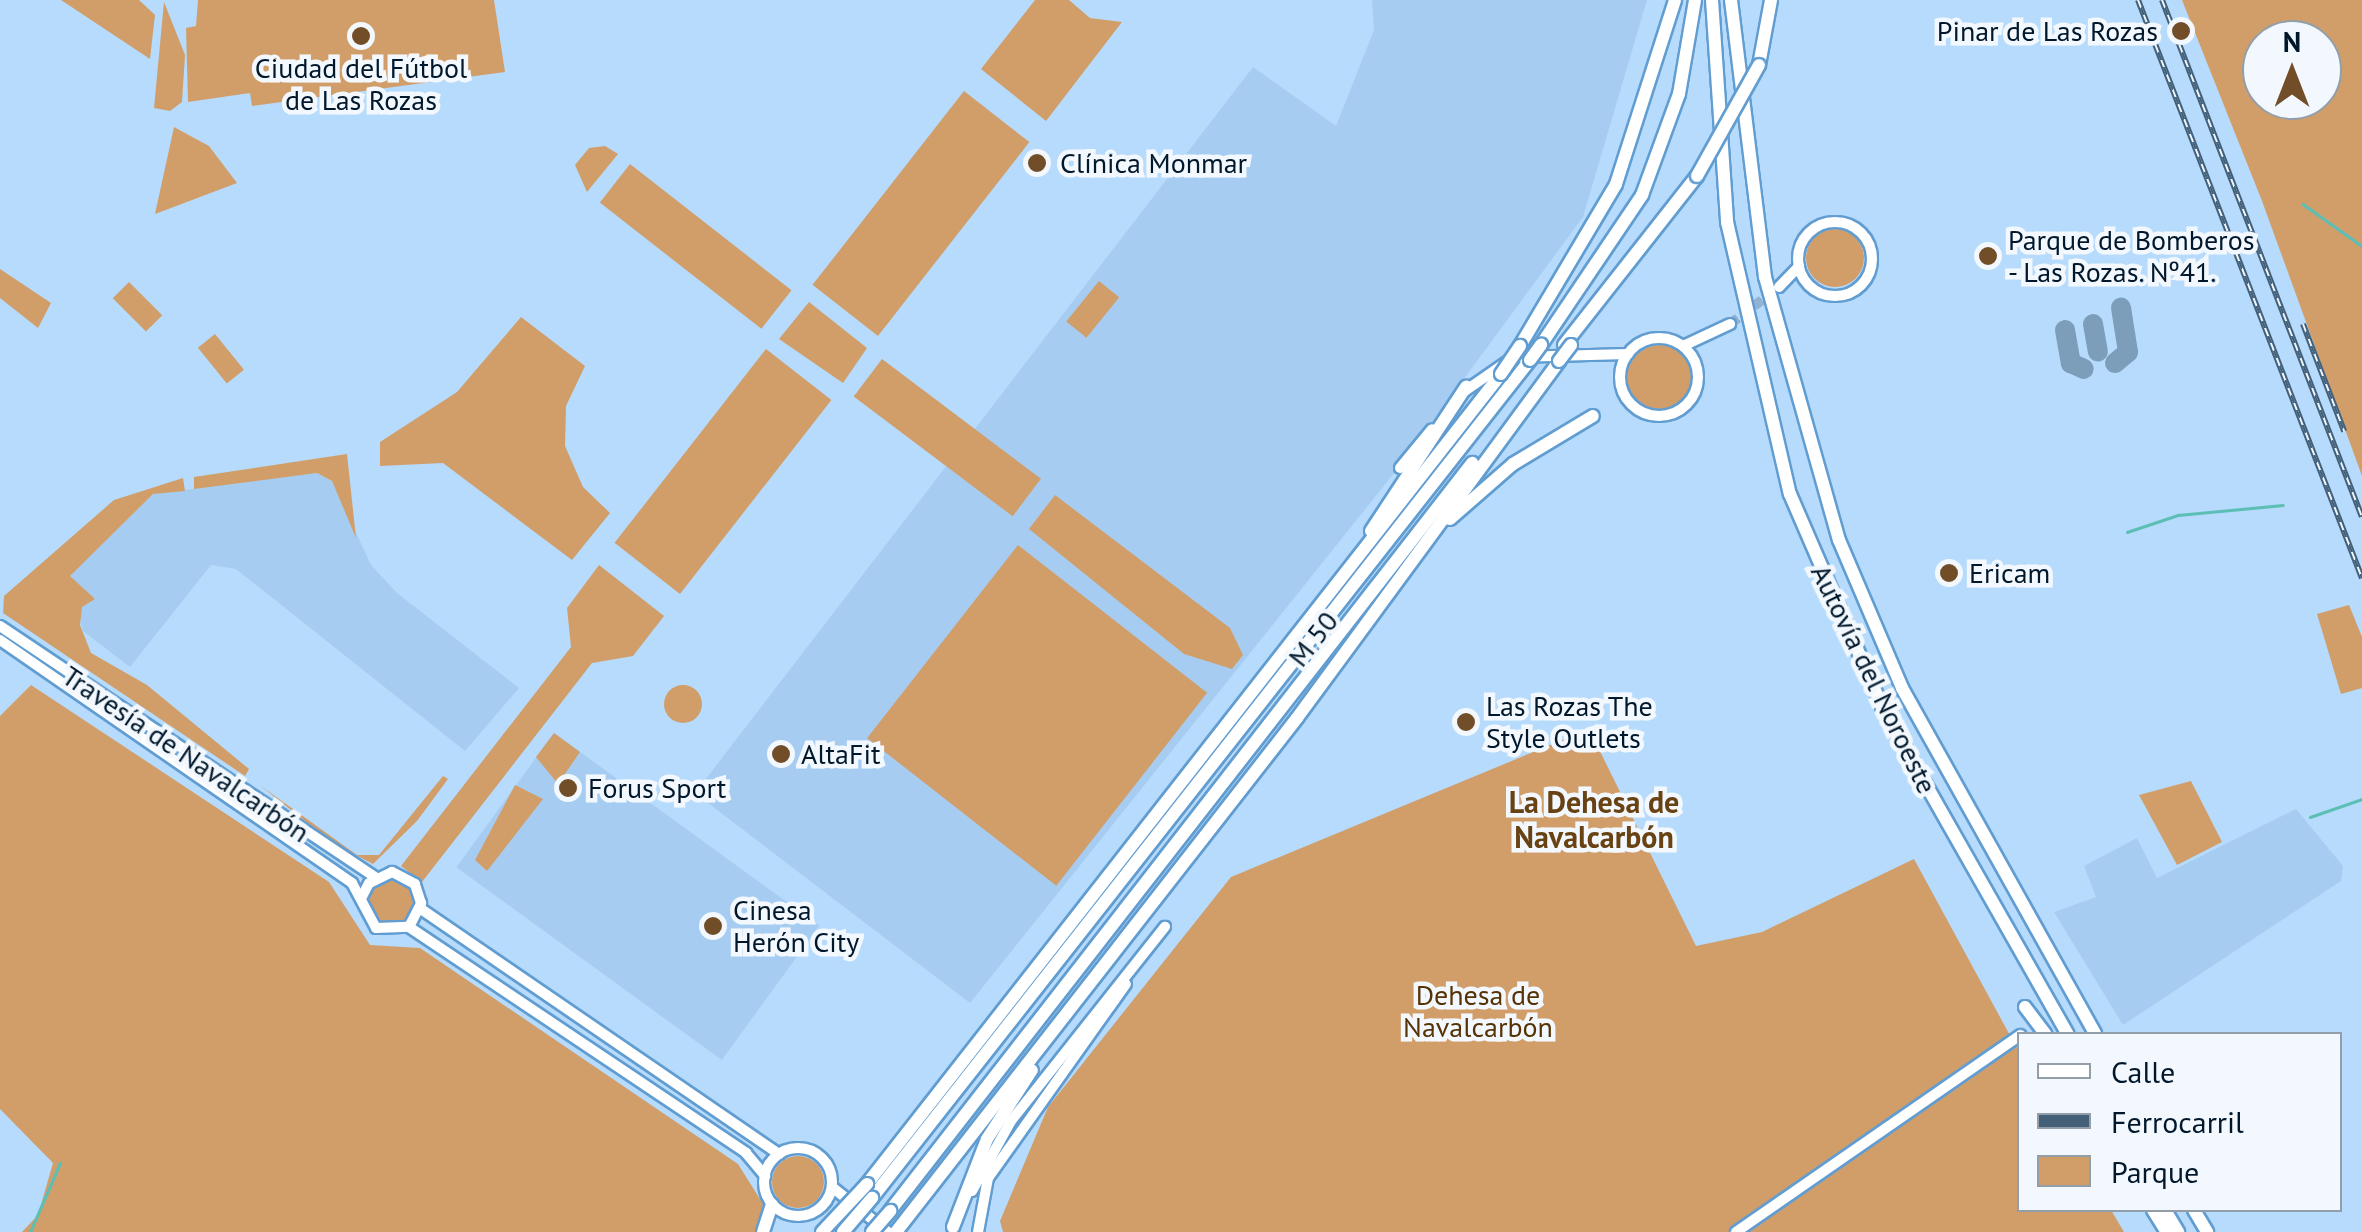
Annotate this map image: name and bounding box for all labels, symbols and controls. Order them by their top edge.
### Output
place label: Pinar de Las Rozas [1937,14,2158,48]
marker: Pinar de Las Rozas [2168,18,2194,44]
north arrow [2242,20,2342,120]
text: N [2283,23,2301,60]
marker: Ciudad del Fútbol de Las Rozas [350,25,372,47]
place label: Ciudad del Fútbol de Las Rozas [255,51,467,117]
place label: Clínica Monmar [1060,146,1247,180]
marker: Clínica Monmar [1024,150,1050,176]
place label: Parque de Bomberos - Las Rozas. Nº41. [2008,223,2254,289]
marker: Parque de Bomberos - Las Rozas. Nº41. [1977,245,1999,267]
place label: Ericam [1969,556,2050,590]
street label: Autovía del Noroeste [1804,559,1944,799]
marker: Ericam [1938,562,1960,584]
street label: M 50 [1281,605,1345,673]
street label: Travesía de Navalcarbón [56,659,316,849]
place label: Las Rozas The Style Outlets [1486,689,1654,755]
marker: Las Rozas The Style Outlets [1455,711,1477,733]
place label: AltaFit [801,737,880,771]
marker: AltaFit [770,743,792,765]
place label: Forus Sport [588,771,726,805]
marker: Forus Sport [557,777,579,799]
district label: La Dehesa de Navalcarbón [1509,784,1679,854]
place label: Cinesa Herón City [733,893,859,959]
marker: Cinesa Herón City [702,915,724,937]
park label: Dehesa de Navalcarbón [1403,978,1553,1044]
legend [2017,1032,2342,1212]
text: Calle [2111,1052,2175,1091]
text: Ferrocarril [2111,1102,2244,1141]
text: Parque [2111,1152,2199,1191]

